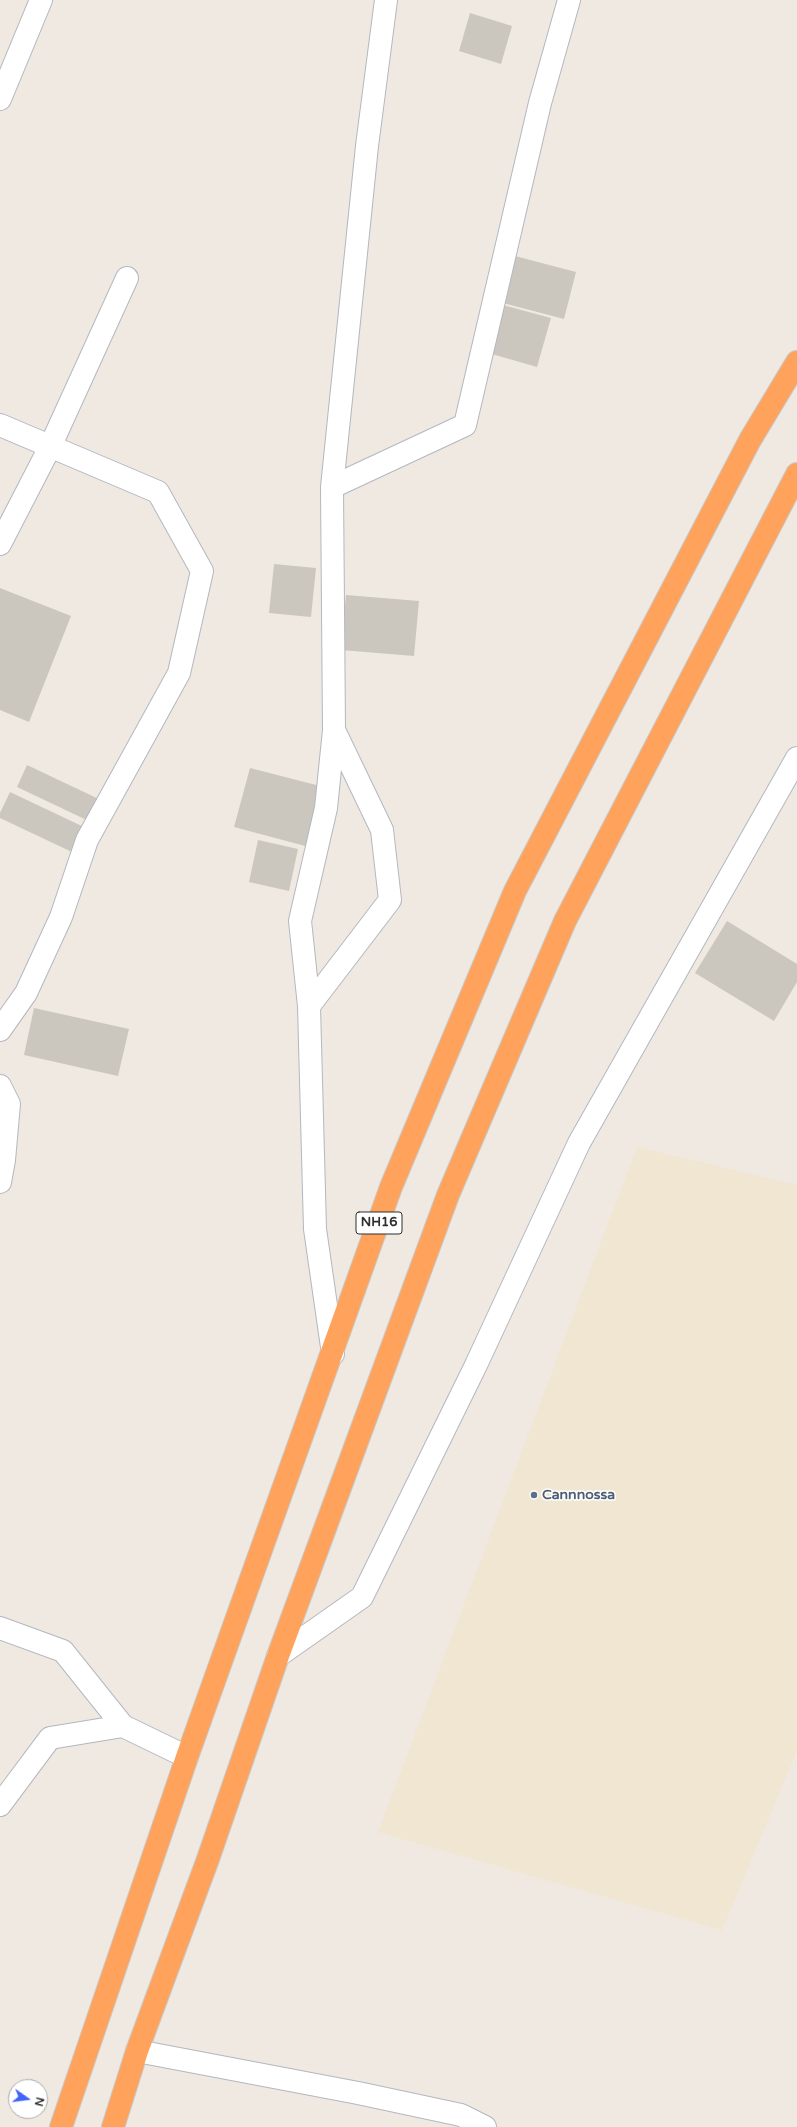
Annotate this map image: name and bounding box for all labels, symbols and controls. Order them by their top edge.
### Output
road number: NH16 [356,1212,402,1234]
place label: Cannnossa [542,1487,615,1503]
marker: Cannnossa [529,1490,539,1500]
north arrow [8,2079,48,2119]
text: N [32,2096,47,2108]

